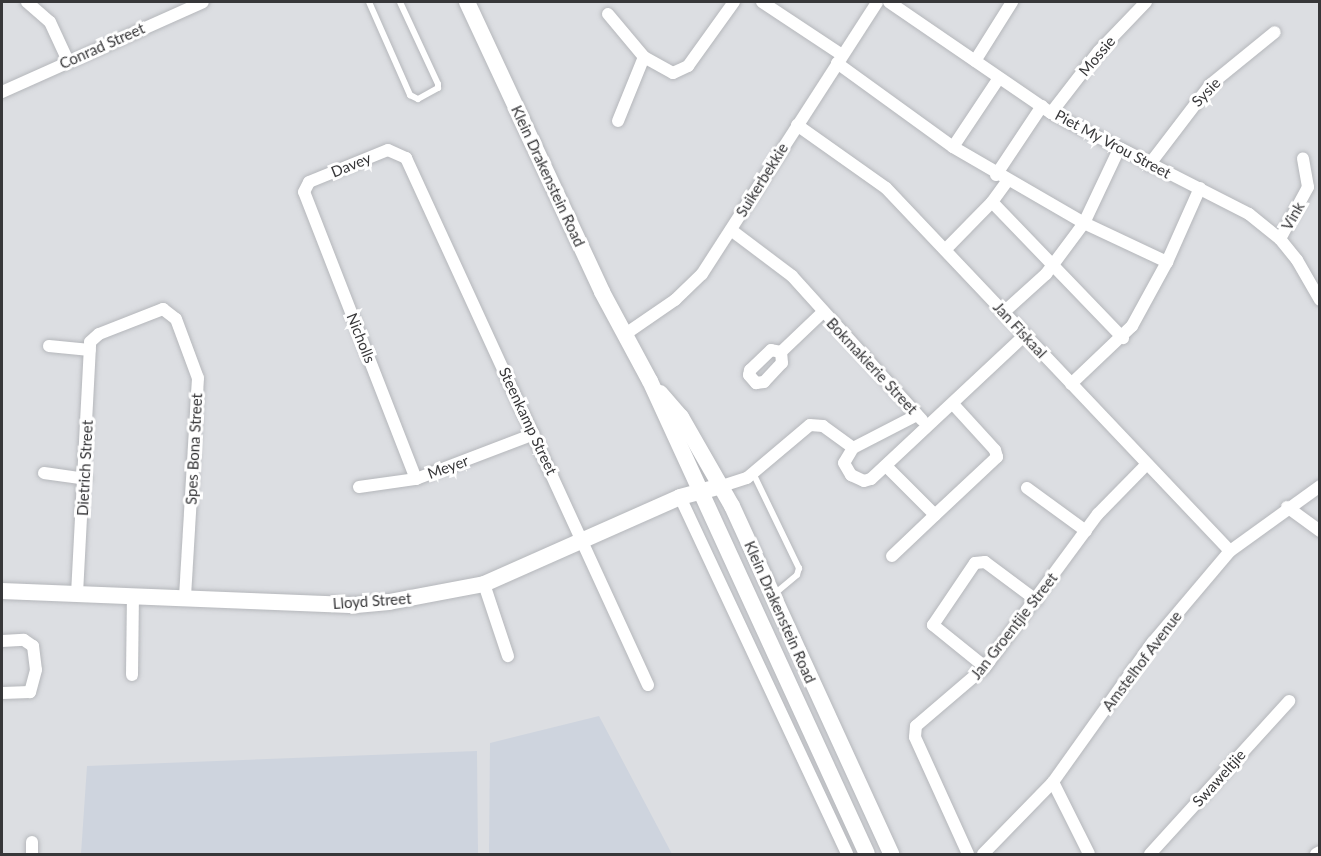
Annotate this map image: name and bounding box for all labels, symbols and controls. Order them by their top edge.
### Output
street label: Conrad Street [57,19,147,73]
street label: Mossie [1075,32,1119,80]
street label: Sysie [1188,74,1224,110]
street label: Klein Drakenstein Road [507,103,589,249]
street label: Piet My Vrou Street [1052,106,1174,182]
street label: Suikerbekkie [732,140,792,220]
street label: Davey [328,149,374,181]
street label: Vink [1278,199,1308,233]
street label: Jan Fiskaal [989,298,1051,362]
street label: Nicholls [343,310,379,366]
street label: Bokmakierie Street [823,314,921,418]
street label: Steenkamp Street [495,364,561,478]
street label: Spes Bona Street [182,393,206,505]
street label: Dietrich Street [73,420,97,516]
street label: Meyer [425,451,471,483]
street label: Klein Drakenstein Road [741,538,819,686]
street label: Jan Groentjie Street [967,569,1061,683]
street label: Lloyd Street [332,589,412,613]
street label: Amstelhof Avenue [1098,607,1186,715]
street label: Swaweltjie [1189,746,1249,810]

